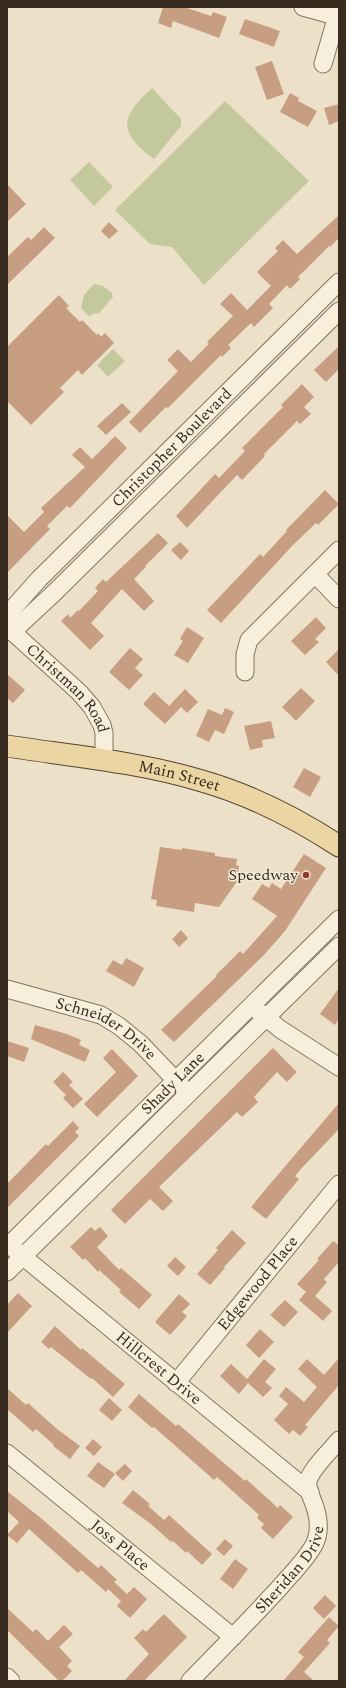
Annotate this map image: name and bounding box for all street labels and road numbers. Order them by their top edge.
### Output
street label: Christopher Boulevard [106,382,238,513]
street label: Christman Road [21,638,115,735]
street label: Main Street [136,754,224,798]
street label: Schneider Drive [53,991,162,1065]
street label: Shady Lane [135,1046,210,1120]
street label: Edgewood Place [212,1231,304,1336]
street label: Hillcrest Drive [111,1325,207,1411]
street label: Joss Place [85,1514,155,1577]
street label: Sheridan Drive [249,1525,330,1619]

